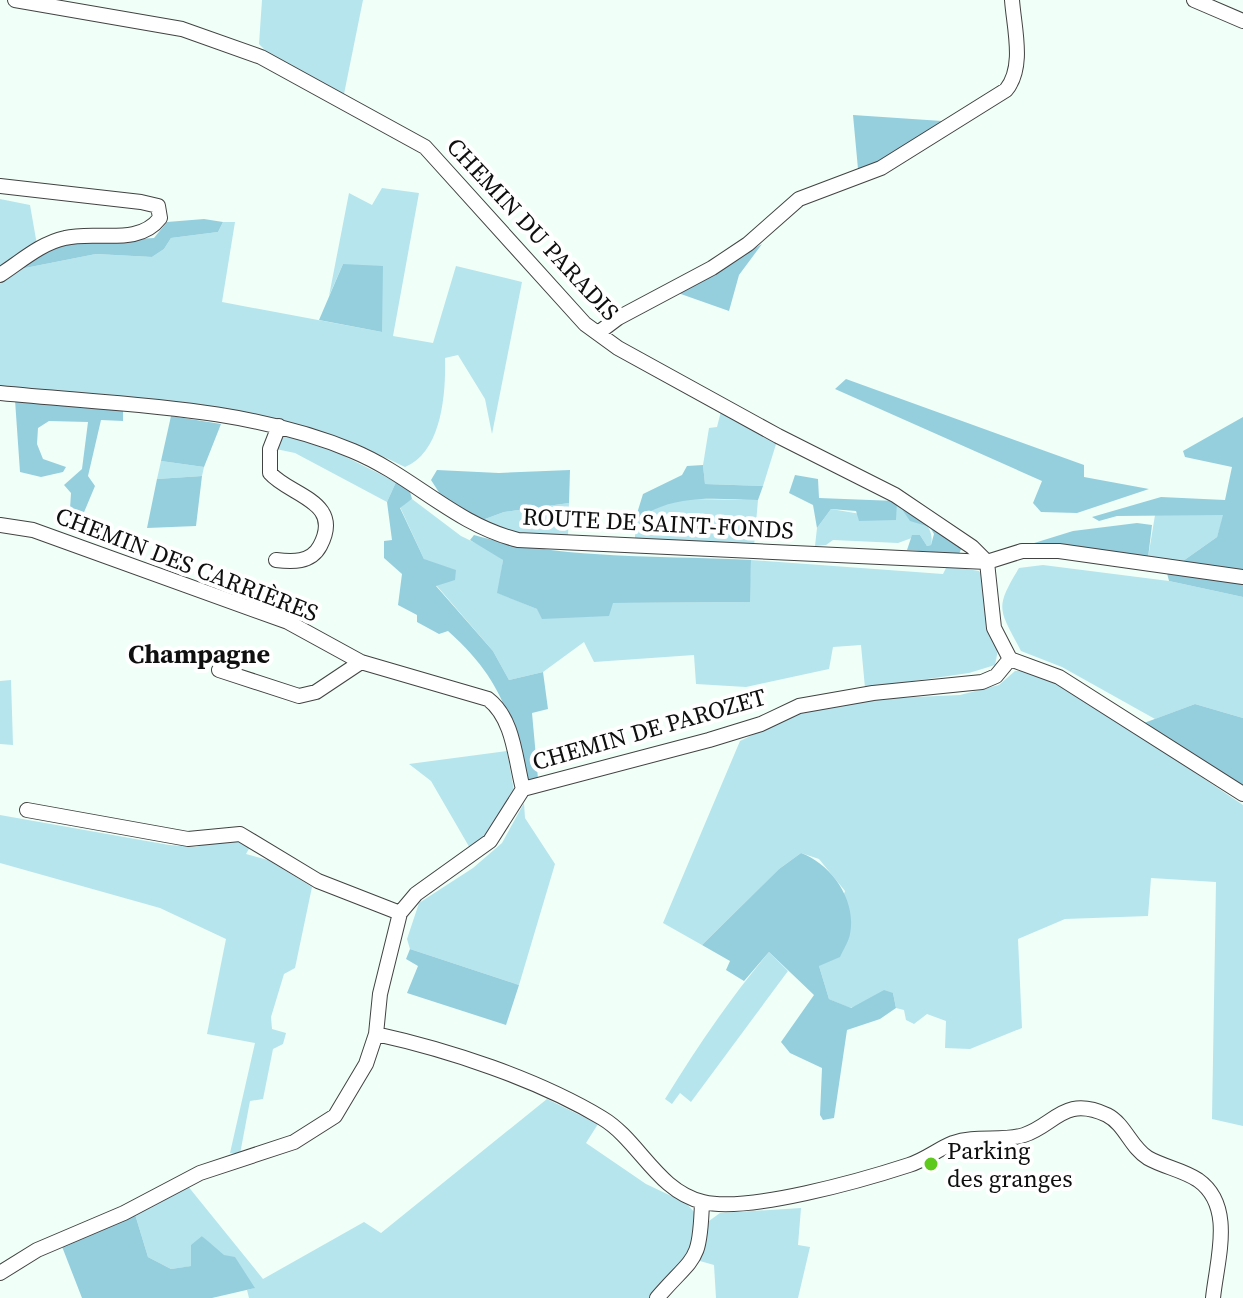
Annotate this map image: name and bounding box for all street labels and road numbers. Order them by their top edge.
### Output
street label: CHEMIN DU PARADIS [439,130,627,328]
street label: CHEMIN DES CARRIÈRES [51,499,323,629]
street label: ROUTE DE SAINT-FONDS [521,499,795,547]
street label: CHEMIN DE PAROZET [528,680,770,778]

